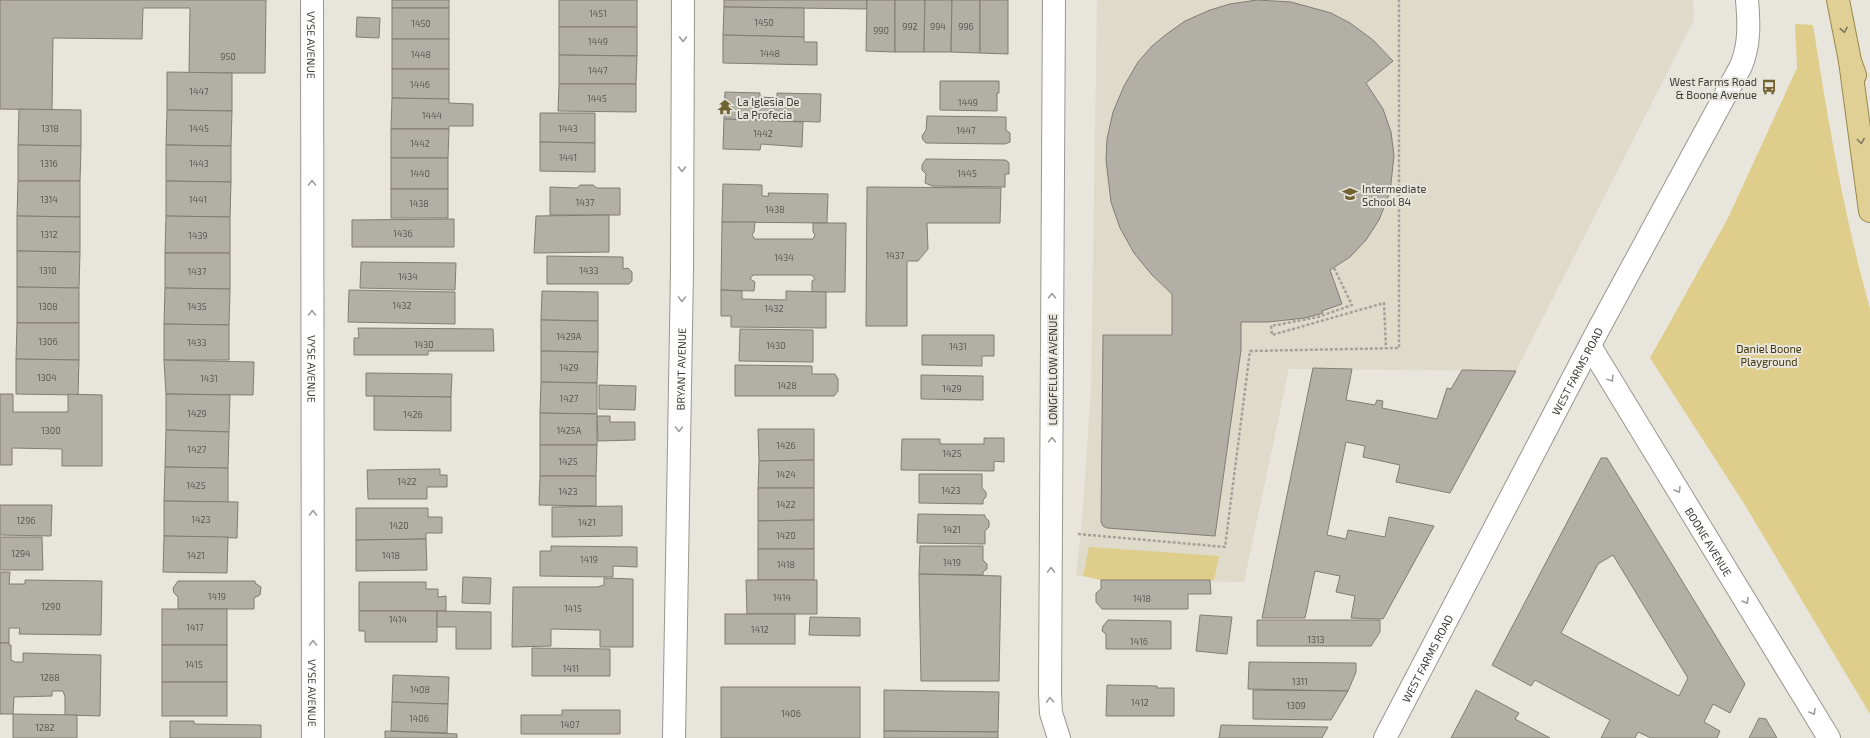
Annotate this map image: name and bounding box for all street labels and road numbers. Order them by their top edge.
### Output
street label: VYSE AVENUE [306,11,319,79]
street label: LONGFELLOW AVENUE [1046,314,1059,426]
street label: WEST FARMS ROAD [1548,325,1605,417]
street label: BRYANT AVENUE [673,328,688,411]
street label: VYSE AVENUE [306,335,319,403]
street label: BOONE AVENUE [1683,505,1735,578]
street label: WEST FARMS ROAD [1398,612,1455,704]
street label: VYSE AVENUE [306,659,319,727]

